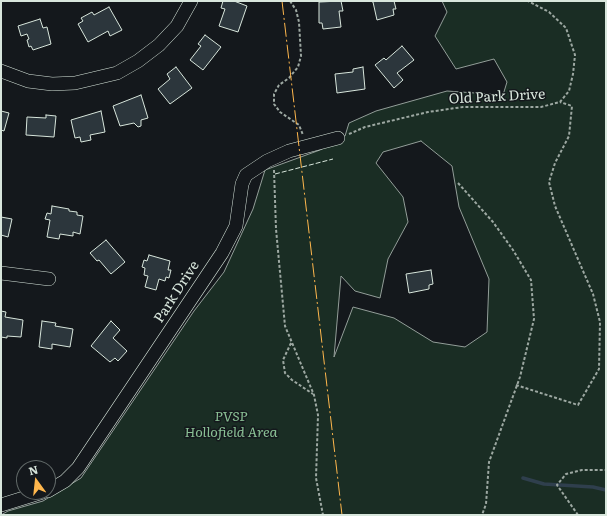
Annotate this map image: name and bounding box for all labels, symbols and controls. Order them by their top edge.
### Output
street label: Old Park Drive [448,86,546,108]
street label: Park Drive [151,258,203,326]
park label: PVSP Hollofield Area [185,409,277,442]
north arrow [16,460,56,500]
text: N [27,460,40,478]

